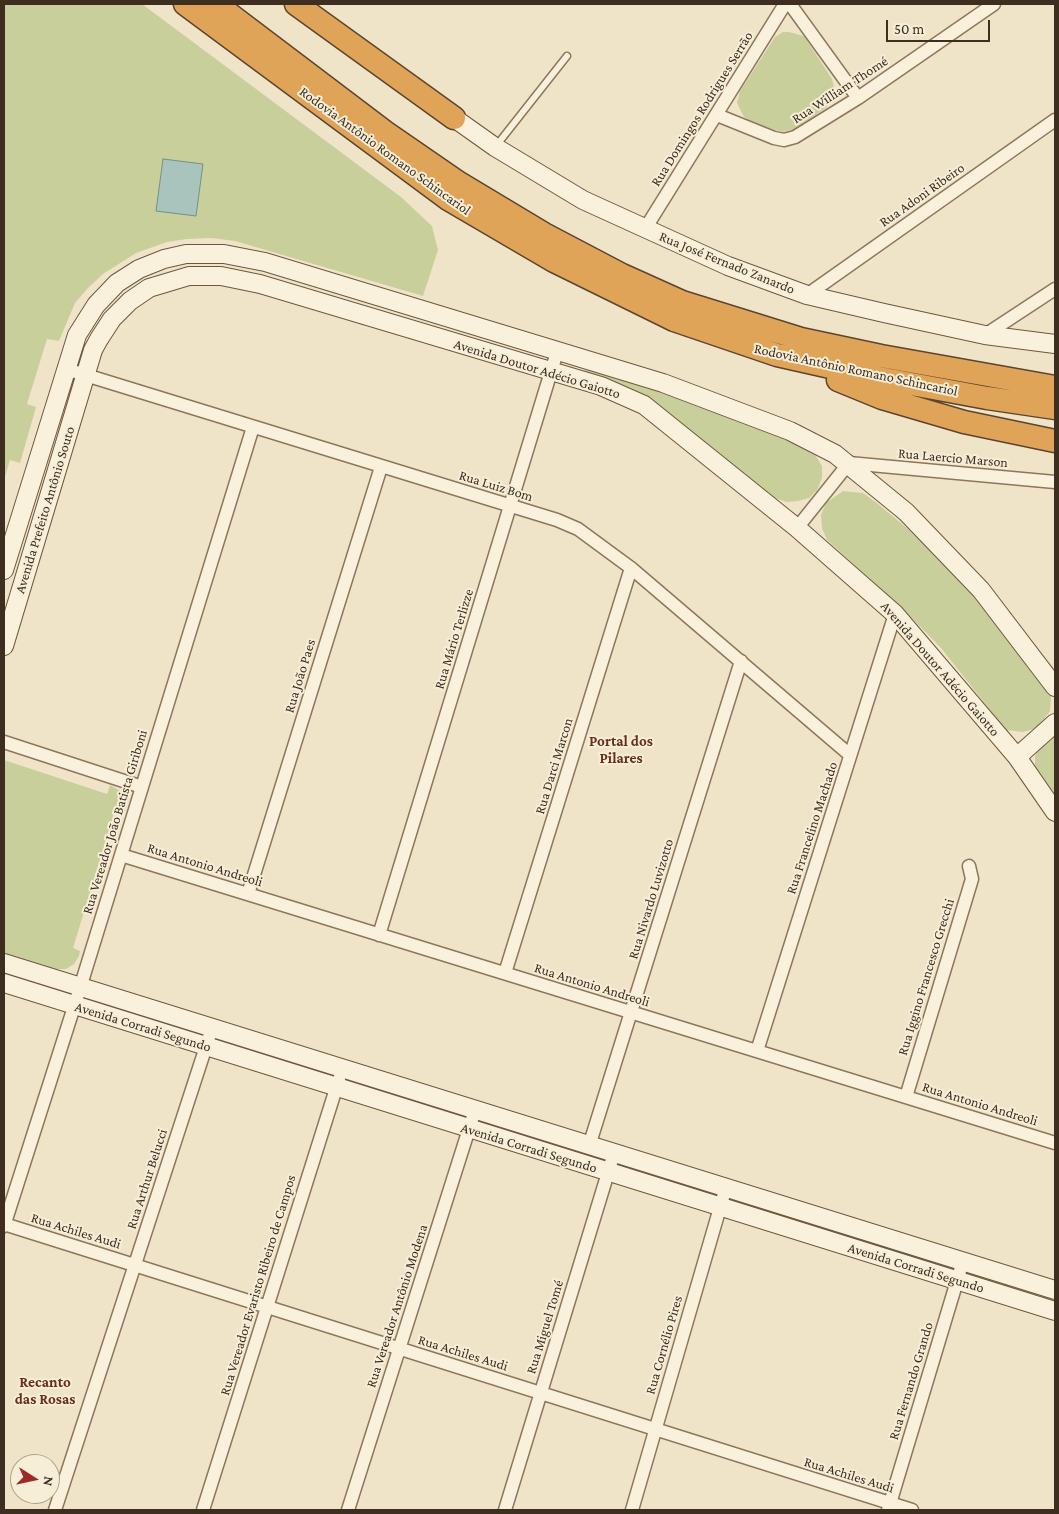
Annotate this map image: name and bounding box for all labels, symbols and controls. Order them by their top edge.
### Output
scale bar [889,10,993,42]
text: 50 m [894,21,924,37]
street label: Rua Domingos Rodrigues Serrão [647,28,757,190]
street label: Rua William Thomé [789,53,891,127]
street label: Rodovia Antônio Romano Schincariol [296,83,474,219]
street label: Rua Adoni Ribeiro [876,159,968,231]
street label: Rua José Fernado Zanardo [657,228,797,298]
street label: Avenida Doutor Adécio Gaiotto [452,336,622,402]
street label: Rodovia Antônio Romano Schincariol [753,340,959,400]
street label: Avenida Prefeito Antônio Souto [12,424,78,596]
street label: Rua Laercio Marson [897,445,1009,471]
street label: Rua Luiz Bom [457,467,535,505]
street label: Rua Mário Terlizze [431,587,477,691]
street label: Avenida Doutor Adécio Gaiotto [877,598,1003,740]
street label: Rua João Paes [281,637,319,715]
street label: Rua Darci Marcon [531,716,577,816]
street label: Rua Vereador João Batista Giriboni [79,728,151,916]
district label: Portal dos Pilares [589,732,653,767]
street label: Rua Francelino Machado [783,760,841,896]
street label: Rua Nivardo Luvizotto [625,837,677,961]
street label: Rua Antonio Andreoli [145,839,265,891]
street label: Rua Iggino Francesco Grecchi [894,896,958,1058]
street label: Rua Antonio Andreoli [532,959,652,1011]
street label: Avenida Corradi Segundo [73,998,213,1056]
street label: Rua Antonio Andreoli [920,1078,1040,1130]
street label: Avenida Corradi Segundo [459,1119,599,1177]
street label: Rua Arthur Belucci [123,1127,171,1231]
street label: Rua Vereador Evaristo Ribeiro de Campos [216,1173,300,1397]
street label: Rua Achiles Audi [29,1209,123,1253]
street label: Rua Vereador Antônio Modena [363,1222,431,1390]
street label: Avenida Corradi Segundo [846,1239,986,1297]
street label: Rua Miguel Tomé [523,1278,567,1376]
street label: Rua Cornélio Pires [642,1294,686,1396]
street label: Rua Fernando Grando [885,1320,937,1442]
street label: Rua Achiles Audi [416,1331,510,1375]
district label: Recanto das Rosas [15,1373,75,1408]
street label: Rua Achiles Audi [802,1453,896,1497]
north arrow [10,1454,60,1504]
text: N [40,1475,57,1488]

